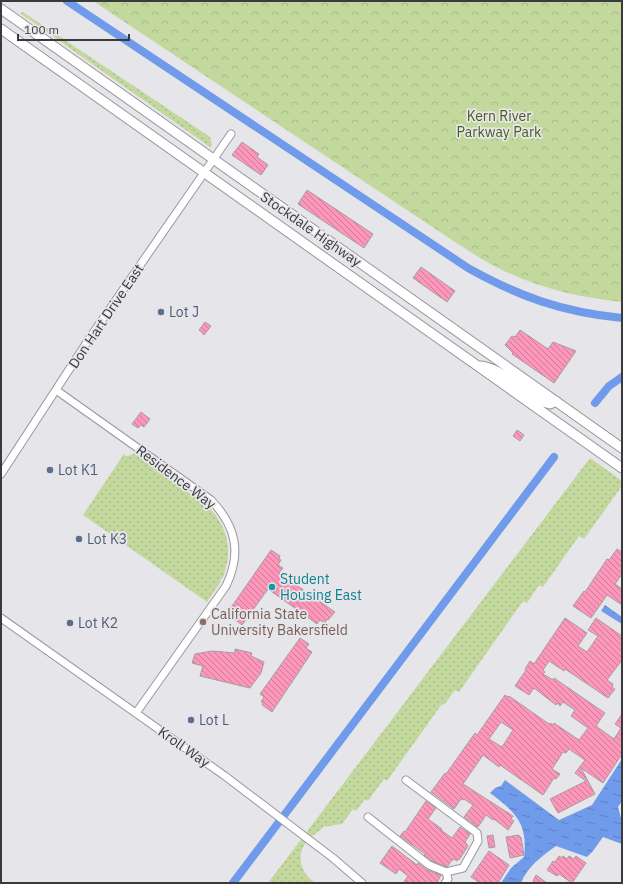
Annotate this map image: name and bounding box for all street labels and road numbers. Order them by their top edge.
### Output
street label: Stockdale Highway [257,187,365,271]
street label: Don Hart Drive East [64,260,148,372]
street label: Residence Way [133,441,219,513]
street label: Kroll Way [155,723,213,771]

